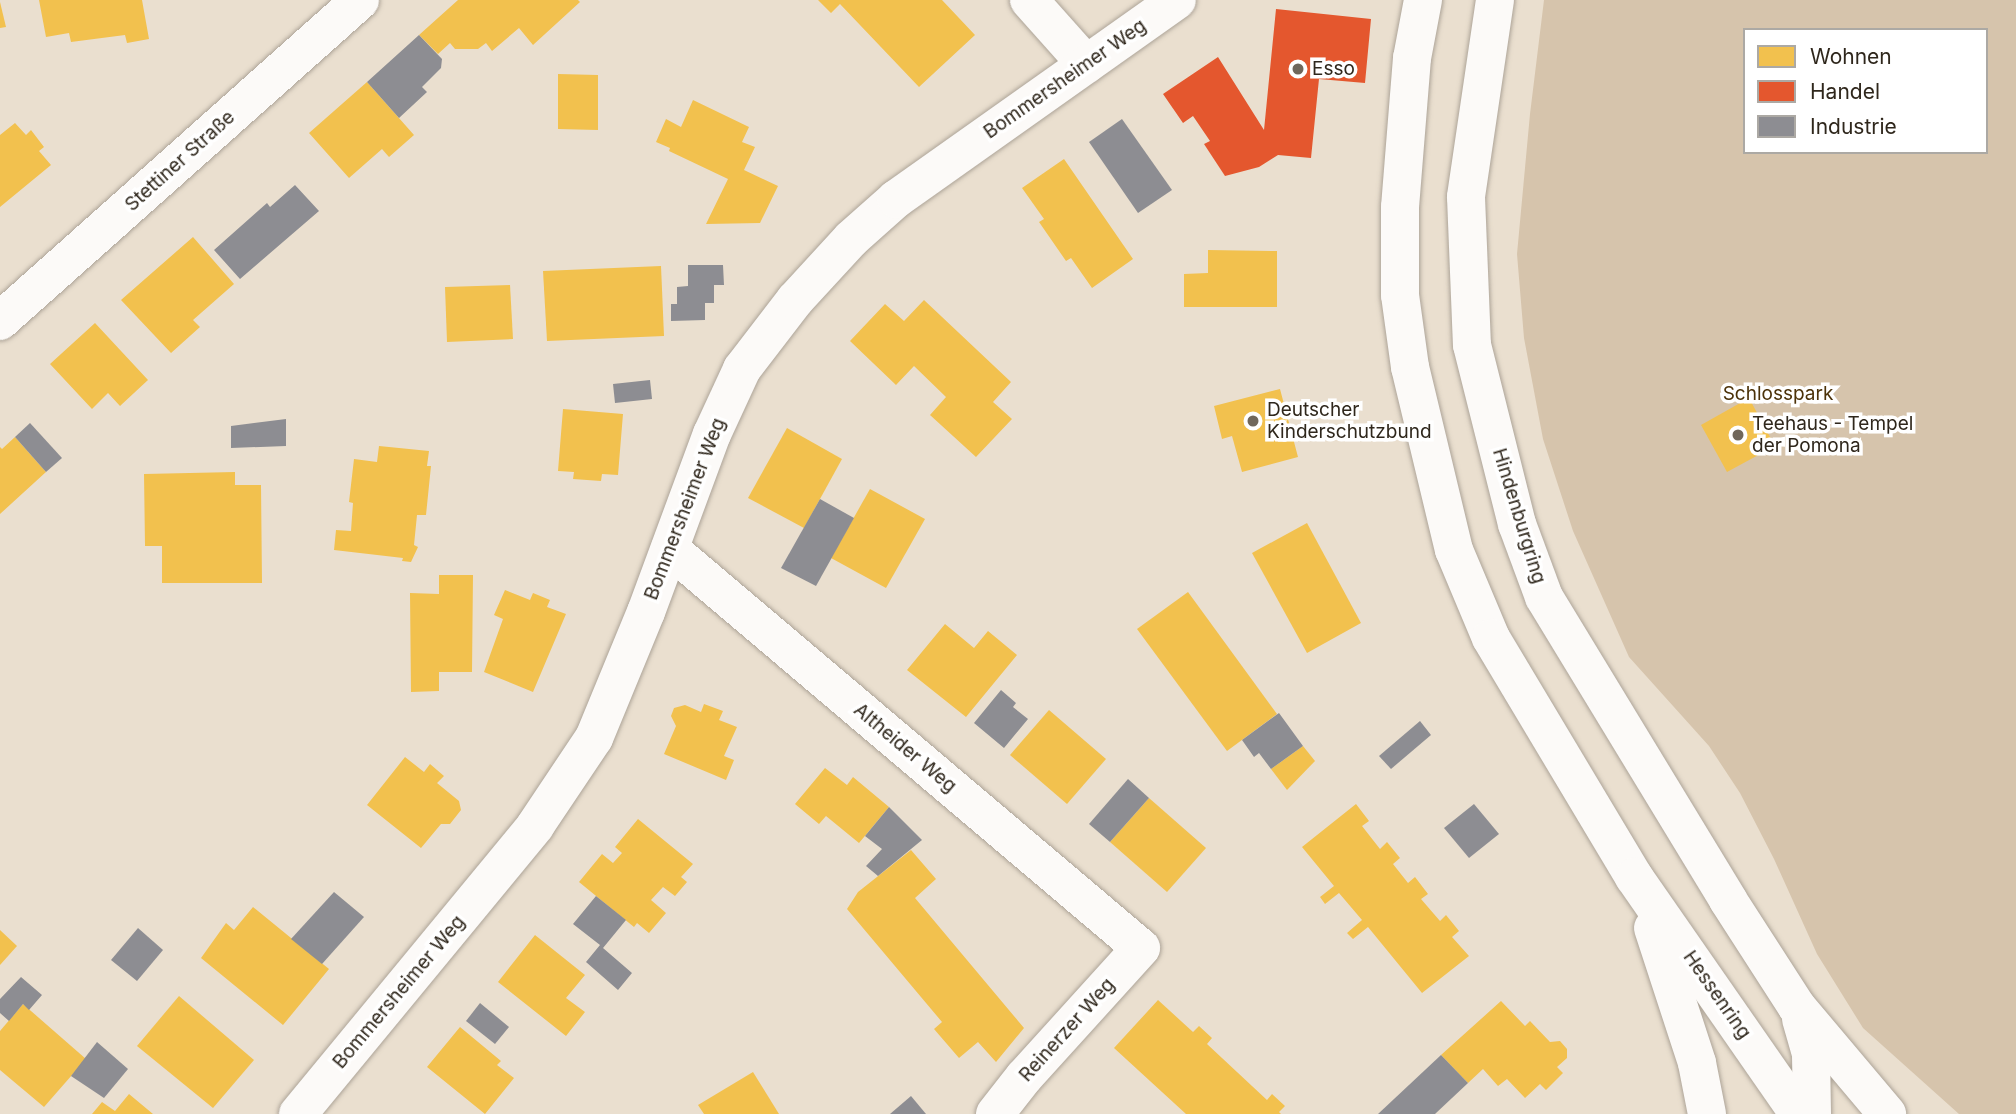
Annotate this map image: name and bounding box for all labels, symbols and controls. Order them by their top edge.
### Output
street label: Bommersheimer Weg [979,14,1151,144]
legend [1743,28,1988,154]
text: Wohnen [1810,44,1892,69]
place label: Esso [1312,58,1355,80]
marker: Esso [1290,61,1306,77]
text: Handel [1810,79,1880,104]
street label: Stettiner Straße [120,106,240,216]
text: Industrie [1810,114,1897,139]
park label: Schlosspark [1723,383,1833,405]
place label: Deutscher Kinderschutzbund [1267,399,1432,443]
marker: Deutscher Kinderschutzbund [1245,413,1261,429]
place label: Teehaus - Tempel der Pomona [1752,413,1913,457]
street label: Bommersheimer Weg [640,415,730,603]
marker: Teehaus - Tempel der Pomona [1730,427,1746,443]
street label: Hindenburgring [1488,446,1550,586]
street label: Altheider Weg [849,699,961,797]
street label: Bommersheimer Weg [328,911,470,1073]
street label: Hessenring [1678,946,1756,1044]
street label: Reinerzer Weg [1015,974,1119,1086]

